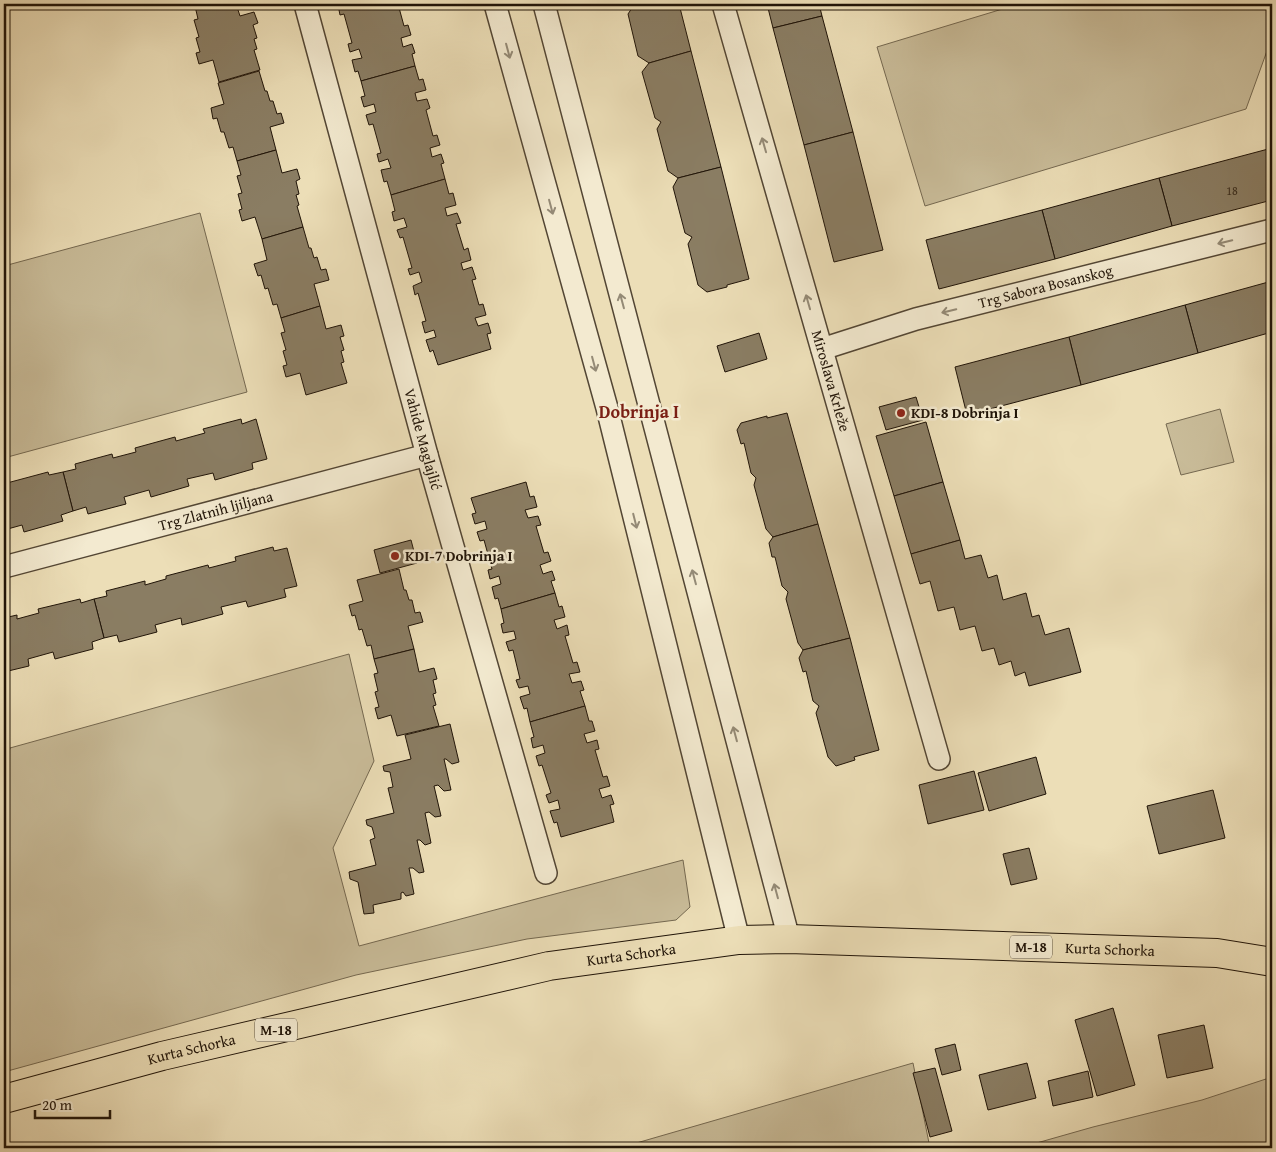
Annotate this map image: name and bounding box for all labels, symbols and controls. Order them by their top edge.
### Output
one-way arrow [503,42,513,58]
one-way arrow [758,138,768,154]
house number: 18 [1226,182,1238,199]
one-way arrow [547,199,556,215]
one-way arrow [1217,238,1233,247]
street label: Trg Sabora Bosanskog [976,259,1115,313]
one-way arrow [616,294,626,310]
one-way arrow [803,294,813,310]
one-way arrow [941,307,957,316]
street label: Miroslava Krleže [807,327,856,434]
one-way arrow [590,356,600,372]
street label: Vahide Maglajlić [399,386,448,493]
district label: Dobrinja I [599,398,679,425]
place label: KDI-8 Dobrinja I [911,402,1019,423]
marker: KDI-8 Dobrinja I [895,407,907,419]
street label: Trg Zlatnih ljiljana [156,485,275,536]
one-way arrow [631,513,640,529]
place label: KDI-7 Dobrinja I [405,545,513,566]
marker: KDI-7 Dobrinja I [389,550,401,562]
one-way arrow [689,570,698,586]
one-way arrow [730,727,739,743]
one-way arrow [771,884,781,900]
road number: M-18 [1010,936,1052,959]
street label: Kurta Schorka [1065,937,1155,961]
street label: Kurta Schorka [585,938,677,971]
road number: M-18 [255,1018,297,1042]
street label: Kurta Schorka [145,1028,237,1069]
scale bar [35,1087,110,1119]
text: 20 m [42,1094,73,1115]

